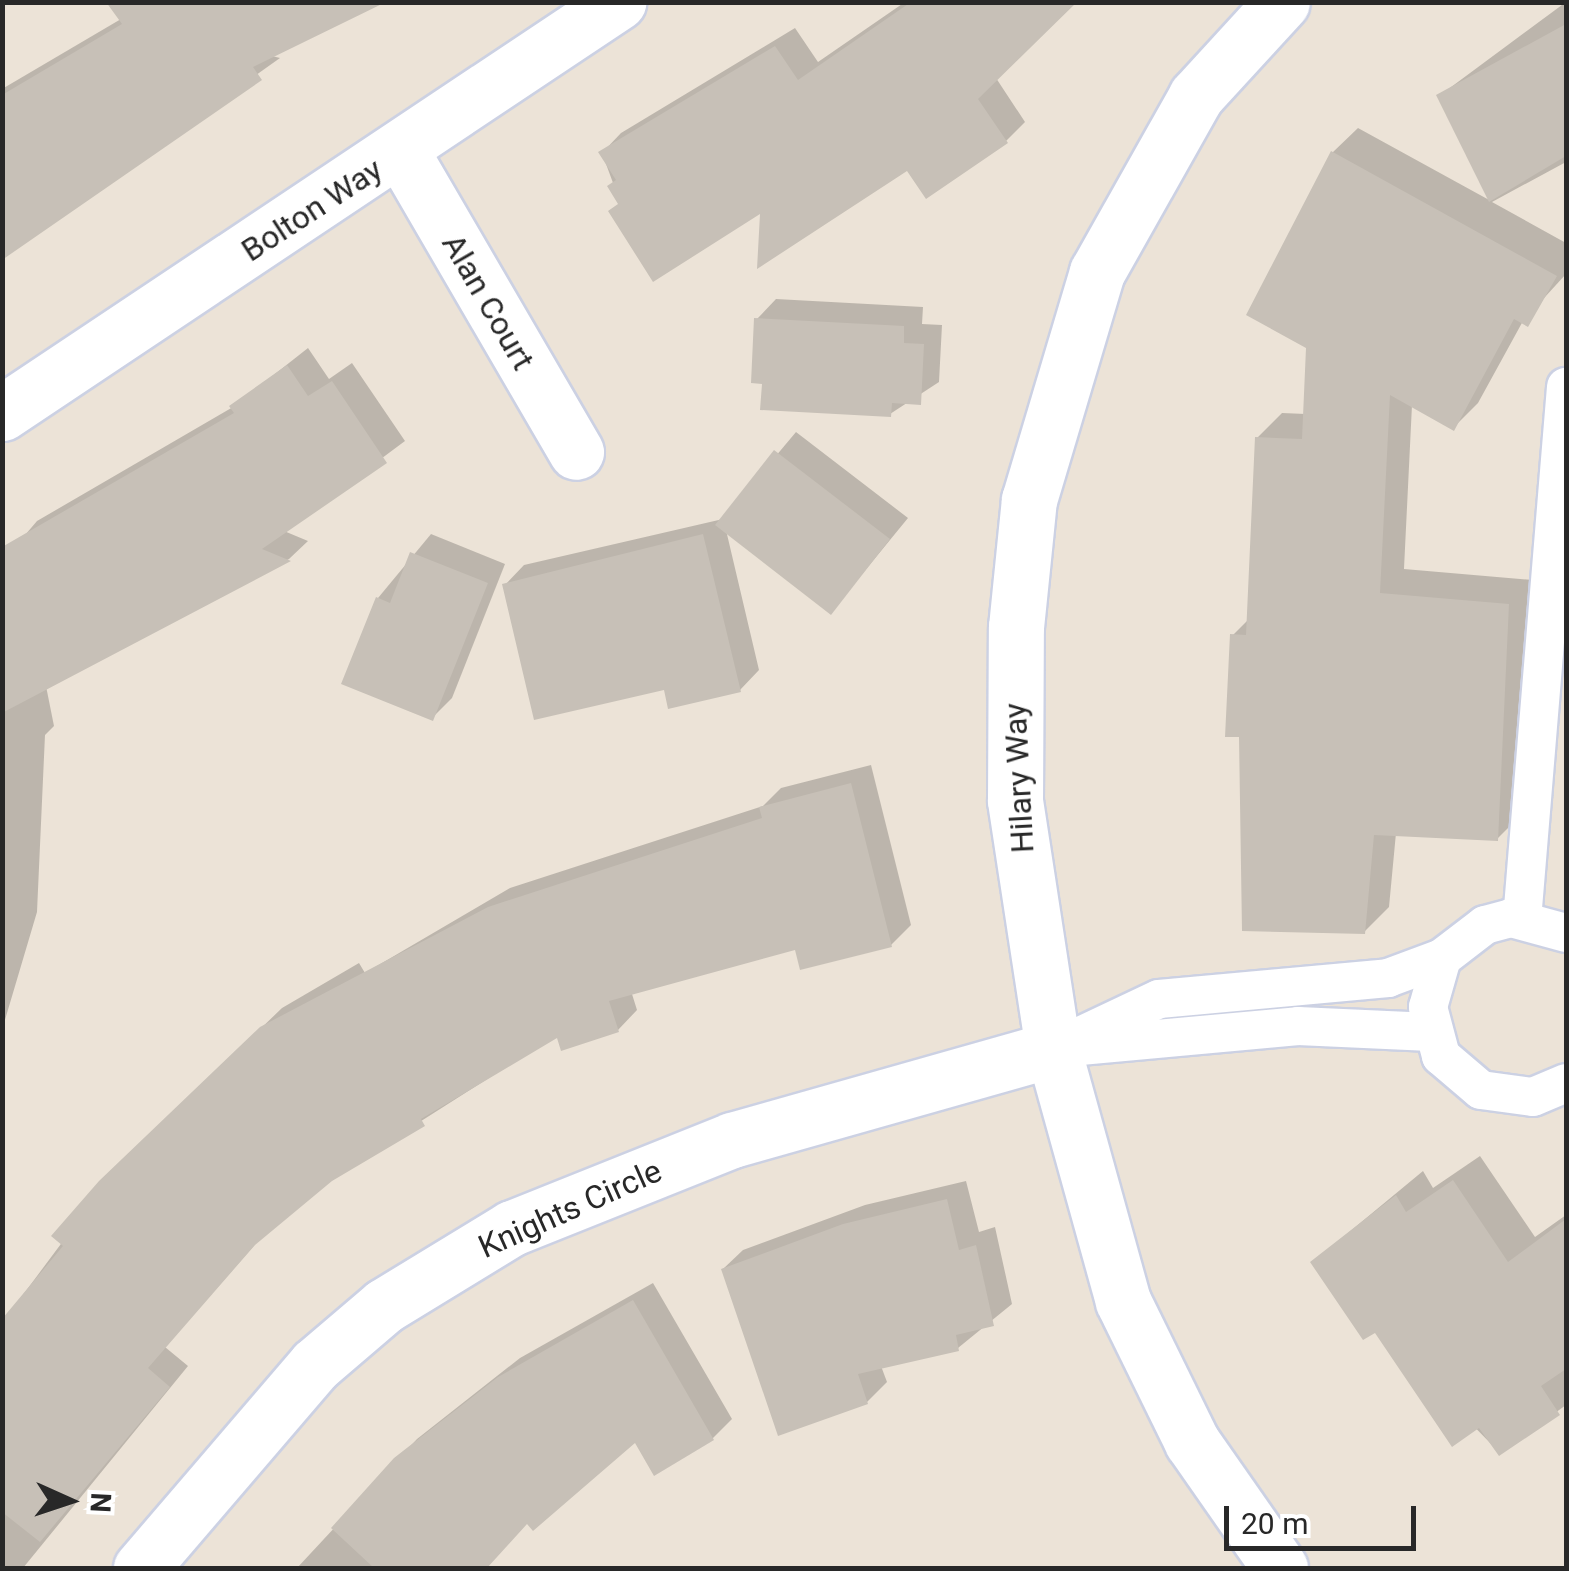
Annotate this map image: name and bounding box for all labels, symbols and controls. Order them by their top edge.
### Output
street label: Bolton Way [234,150,390,270]
street label: Alan Court [434,227,542,377]
street label: Hilary Way [996,702,1042,854]
street label: Knights Circle [473,1152,667,1266]
north arrow [20,1451,120,1551]
scale bar [1229,1486,1422,1548]
text: N [83,1492,117,1513]
text: 20 m [1241,1506,1308,1541]

